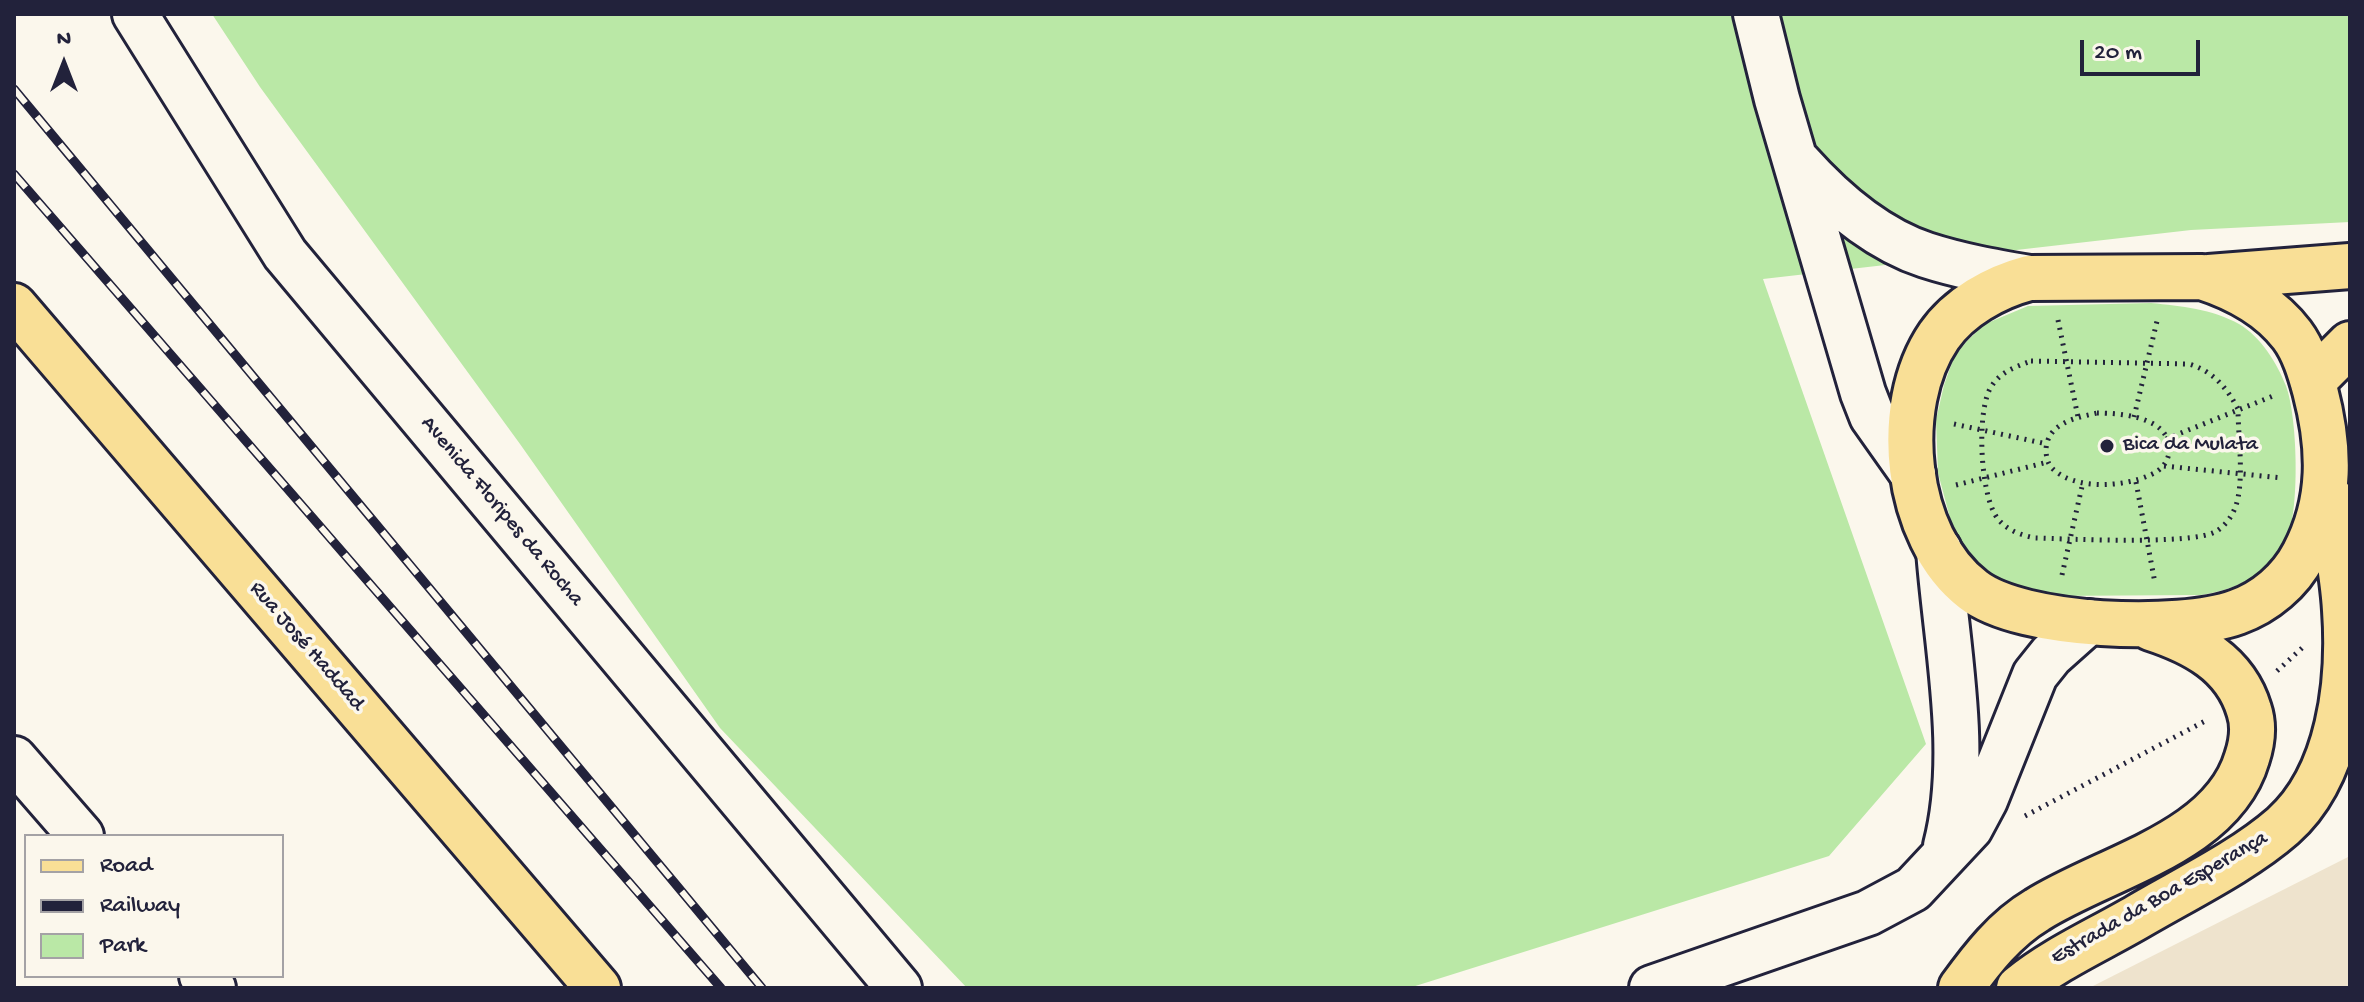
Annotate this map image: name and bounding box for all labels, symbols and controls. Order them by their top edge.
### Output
north arrow [24,24,104,104]
scale bar [2084,24,2204,74]
text: N [57,27,71,53]
text: 20 m [2094,39,2142,68]
street label: Avenida Floripes da Rocha [414,412,588,612]
place label: Bica da Mulata [2123,433,2258,459]
marker: Bica da Mulata [2098,437,2116,455]
street label: Rua José Haddad [243,577,369,717]
street label: Estrada da Boa Esperança [2047,826,2273,972]
legend [24,834,284,978]
text: Road [100,852,152,881]
text: Railway [100,892,180,921]
text: Park [100,932,146,961]

